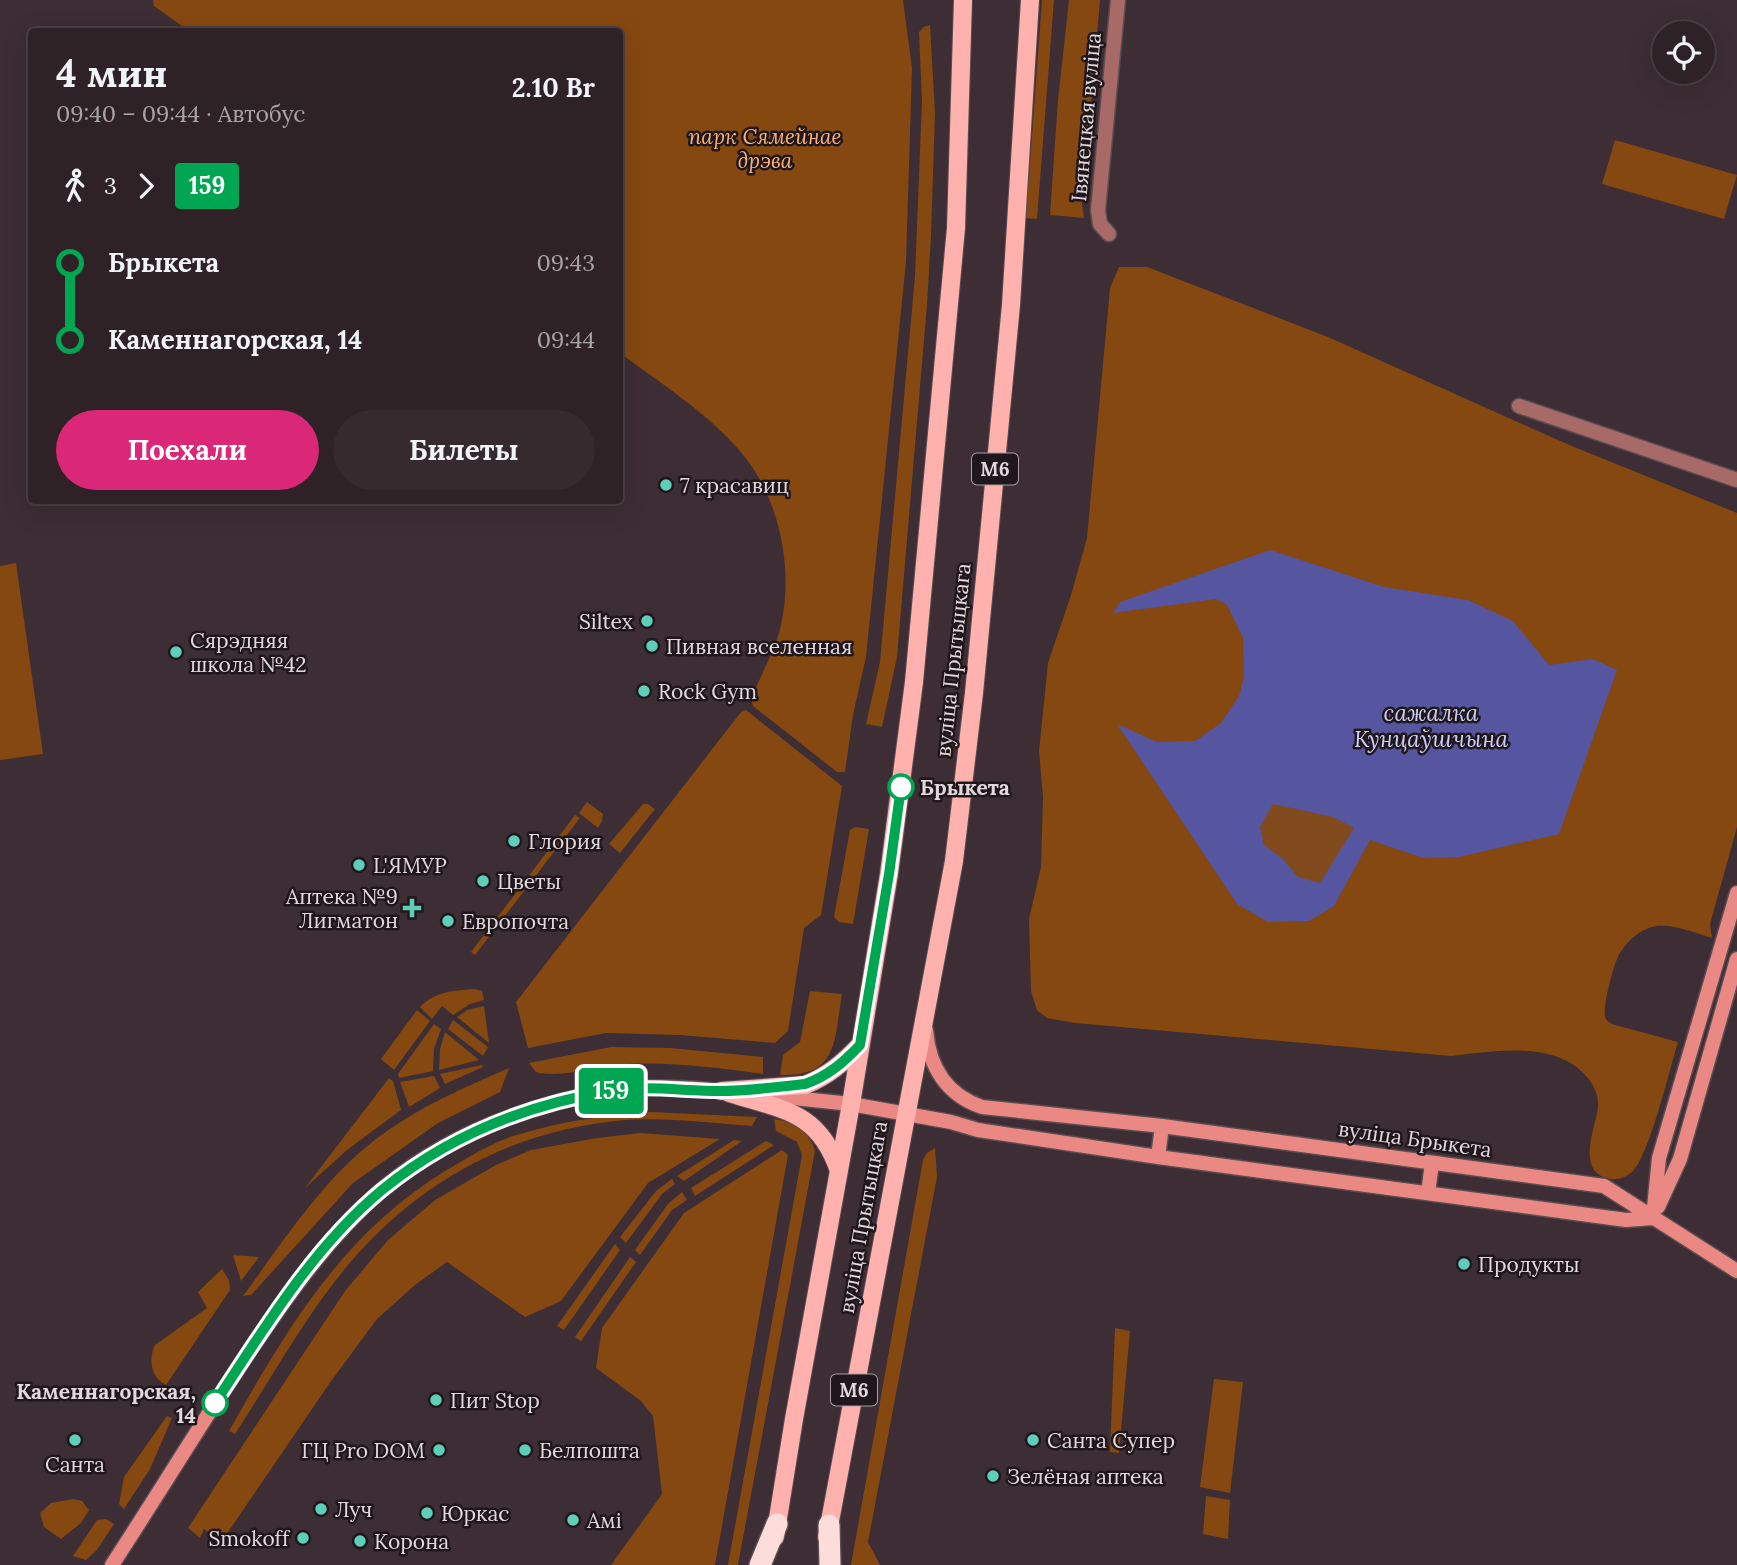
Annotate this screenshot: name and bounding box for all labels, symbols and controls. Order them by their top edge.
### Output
map controls [1652,21,1715,84]
button: locate [1652,21,1715,84]
street label: Івянецкая вуліца [1065,31,1107,203]
text: 4 мин [56,49,168,97]
text: 2.10 Br [512,71,595,104]
text: 09:40 – 09:44 · Автобус [56,99,306,128]
park label: парк Сямейнае дрэва [688,123,842,174]
icon: walk [56,167,94,205]
icon: forward [127,167,165,205]
text: 159 [189,170,225,201]
text: 3 [104,171,117,200]
text: Брыкета [108,246,219,279]
text: 09:43 [536,248,595,277]
text: Каменнагорская, 14 [108,323,362,356]
text: 09:44 [537,325,595,354]
button: Поехали [56,410,319,490]
button: Билеты [333,410,595,490]
road number: М6 [972,454,1018,484]
place label: 7 красавиц [680,472,789,499]
marker: 7 красавиц [658,477,674,493]
street label: вуліца Прытыцкага [929,562,977,758]
place label: Siltex [579,608,633,635]
marker: Siltex [639,613,655,629]
place label: Сярэдняя школа №42 [190,627,307,678]
place label: Пивная вселенная [666,633,852,660]
marker: Пивная вселенная [644,638,660,654]
marker: Сярэдняя школа №42 [168,644,184,660]
place label: Rock Gym [658,678,757,705]
marker: Rock Gym [636,683,652,699]
water label: сажалка Кунцаўшчына [1354,698,1508,753]
marker: Брыкета [888,774,914,800]
place label: Брыкета [920,774,1010,801]
place label: Глория [528,828,601,855]
marker: Глория [506,833,522,849]
place label: L'ЯМУР [373,852,447,879]
marker: L'ЯМУР [351,857,367,873]
place label: Цветы [497,868,561,895]
marker: Цветы [475,873,491,889]
place label: Аптека №9 Лигматон [285,883,398,934]
marker: Аптека №9 Лигматон [404,900,420,916]
place label: Европочта [462,908,569,935]
marker: Европочта [440,913,456,929]
line badge: 159 [571,1068,651,1114]
text: 159 [593,1075,629,1106]
street label: вуліца Брыкета [1337,1115,1494,1163]
street label: вуліца Прытыцкага [833,1119,893,1315]
place label: Продукты [1478,1251,1580,1278]
marker: Продукты [1456,1256,1472,1272]
road number: М6 [831,1374,877,1406]
place label: Каменнагорская, 14 [16,1378,196,1429]
place label: Пит Stop [450,1387,540,1414]
marker: Каменнагорская, 14 [202,1390,228,1416]
marker: Пит Stop [428,1392,444,1408]
place label: Санта Супер [1047,1427,1175,1454]
marker: Санта [67,1432,83,1448]
marker: Санта Супер [1025,1432,1041,1448]
place label: ГЦ Pro DOM [301,1437,425,1464]
place label: Белпошта [539,1437,640,1464]
marker: ГЦ Pro DOM [431,1442,447,1458]
marker: Белпошта [517,1442,533,1458]
place label: Санта [45,1451,105,1478]
place label: Зелёная аптека [1007,1463,1164,1490]
marker: Зелёная аптека [985,1468,1001,1484]
place label: Луч [335,1496,372,1523]
place label: Юркас [441,1500,509,1527]
marker: Луч [313,1501,329,1517]
marker: Юркас [419,1505,435,1521]
place label: Амі [586,1507,622,1534]
marker: Амі [565,1512,581,1528]
place label: Smokoff [208,1525,291,1552]
place label: Корона [374,1528,449,1555]
marker: Smokoff [295,1530,311,1546]
marker: Корона [352,1533,368,1549]

